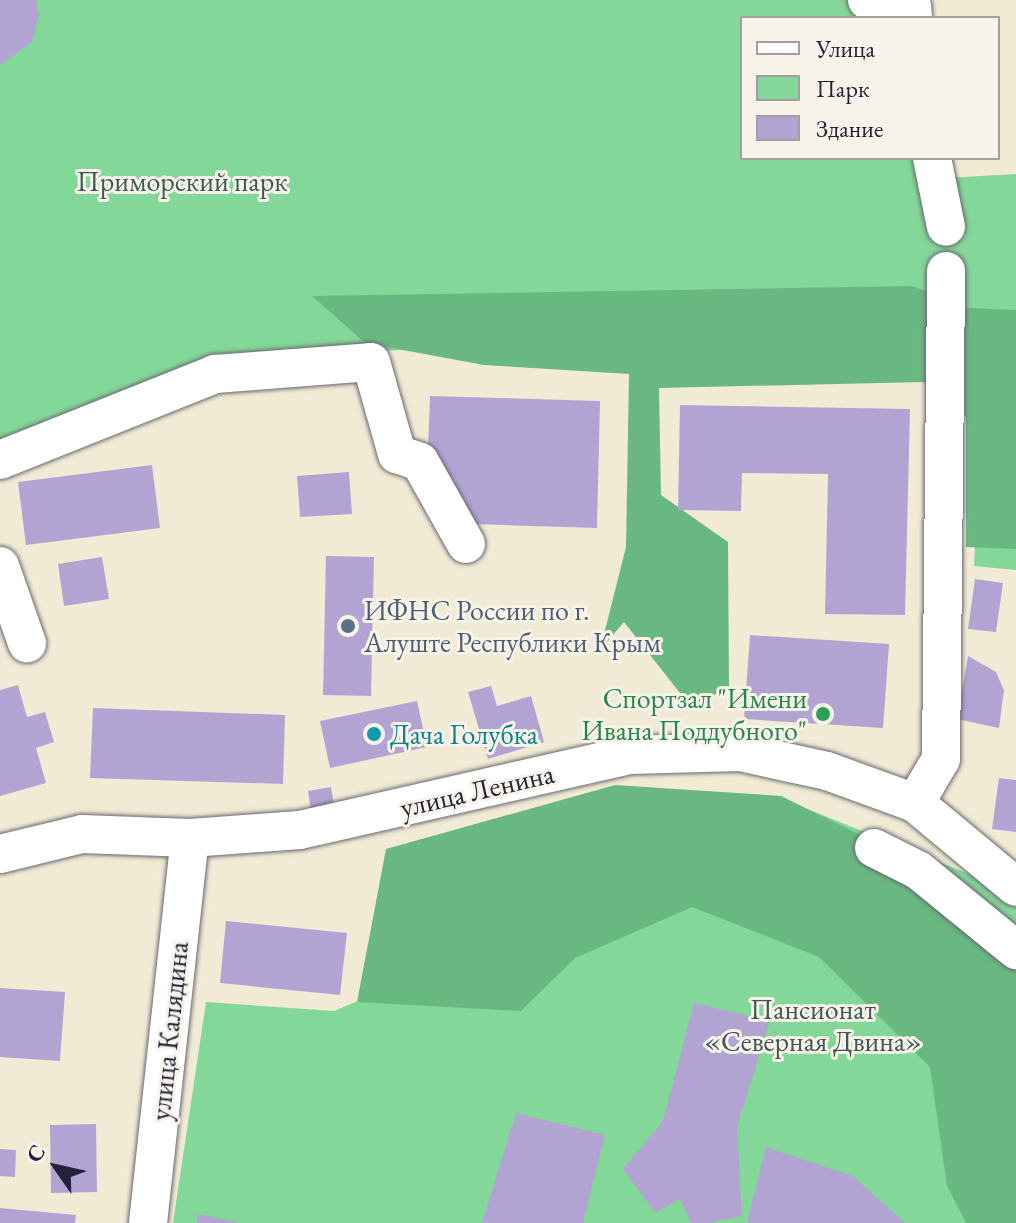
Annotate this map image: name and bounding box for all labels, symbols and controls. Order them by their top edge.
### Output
legend [740,16,1000,160]
text: Улица [816,33,875,64]
text: Парк [816,73,869,104]
text: Здание [816,113,883,144]
park label: Приморский парк [76,164,288,198]
place label: ИФНС России по г. Алуште Республики Крым [364,593,661,659]
marker: ИФНС России по г. Алуште Республики Крым [339,617,357,635]
place label: Спортзал "Имени Ивана Поддубного" [581,681,807,747]
marker: Спортзал "Имени Ивана Поддубного" [814,705,832,723]
place label: Дача Голубка [390,717,538,751]
marker: Дача Голубка [365,725,383,743]
street label: улица Ленина [397,756,557,824]
street label: улица Калядина [143,940,195,1122]
park label: Пансионат «Северная Двина» [704,992,922,1058]
north arrow [16,1127,96,1207]
text: С [19,1139,52,1168]

